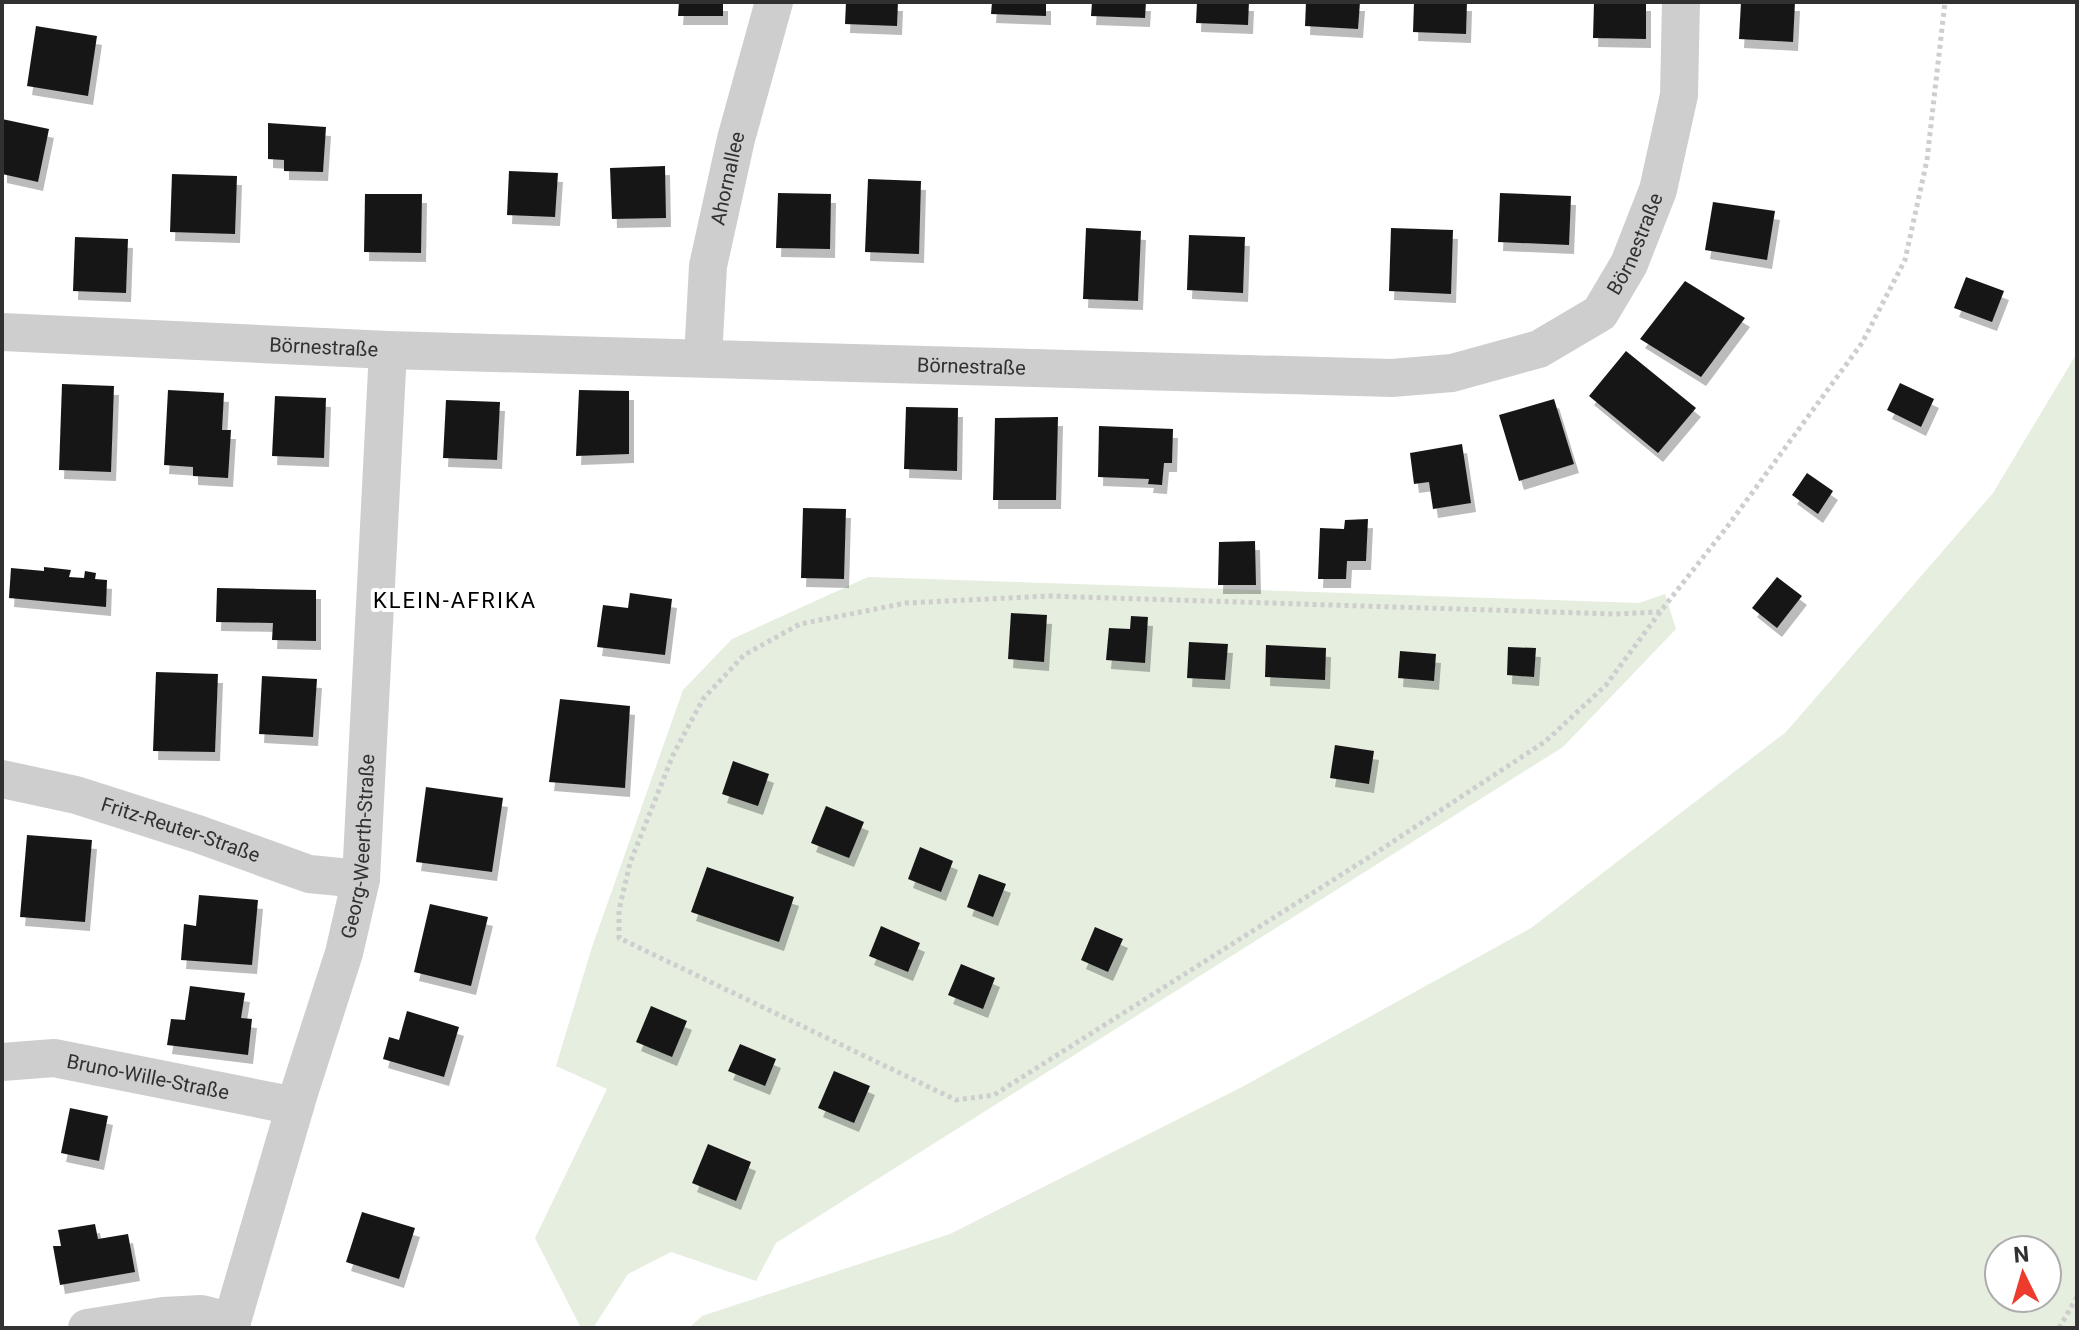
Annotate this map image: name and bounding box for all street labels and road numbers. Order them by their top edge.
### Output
street label: Ahornallee [705,129,750,227]
street label: Börnestraße [1602,189,1668,299]
street label: Börnestraße [269,332,379,362]
street label: Börnestraße [917,353,1026,380]
street label: Georg-Weerth-Straße [336,753,379,941]
street label: Fritz-Reuter-Straße [98,792,263,867]
street label: Bruno-Wille-Straße [65,1049,231,1105]

